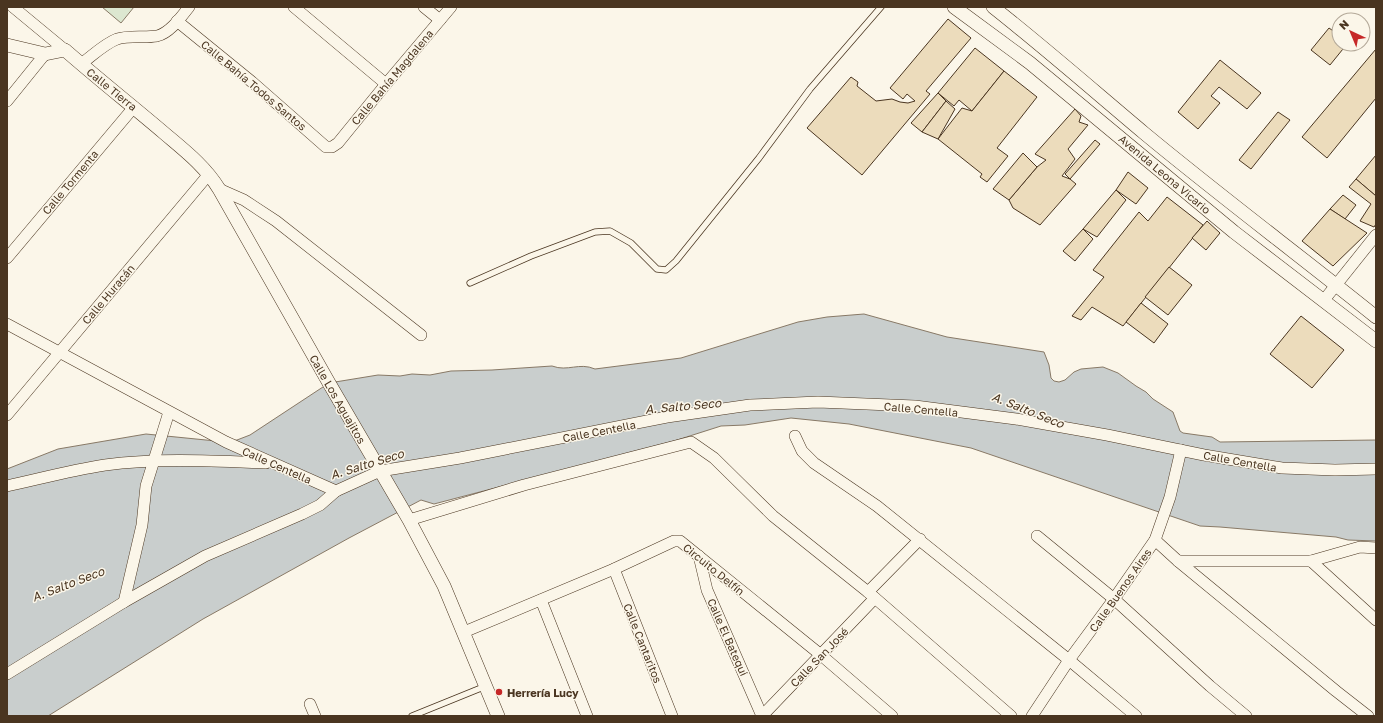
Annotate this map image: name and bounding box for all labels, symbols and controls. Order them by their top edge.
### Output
north arrow [1331,12,1371,52]
text: N [1336,17,1351,32]
street label: Calle Bahía Magdalena [348,27,436,127]
street label: Calle Bahía Todos Santos [199,37,309,133]
street label: Calle Tierra [84,65,140,113]
street label: Avenida Leona Vicario [1116,132,1214,216]
street label: Calle Tormenta [39,147,101,217]
street label: Calle Huracán [79,261,137,327]
street label: Calle Los Aguajitos [307,352,369,446]
water label: A. Salto Seco [990,389,1067,432]
water label: A. Salto Seco [644,395,722,417]
street label: Calle Centella [883,399,959,419]
street label: Calle Centella [561,418,637,444]
street label: Calle Centella [240,444,314,486]
water label: A. Salto Seco [328,445,406,482]
street label: Calle Centella [1202,448,1278,474]
street label: Circuito Delfín [681,540,747,598]
street label: Calle Buenos Aires [1086,546,1154,634]
water label: A. Salto Seco [30,563,107,605]
street label: Calle El Batequi [705,596,751,678]
street label: Calle Cantaritos [621,601,665,685]
street label: Calle San José [787,625,851,689]
place label: Herrería Lucy [507,686,579,699]
marker: Herrería Lucy [494,687,504,697]

